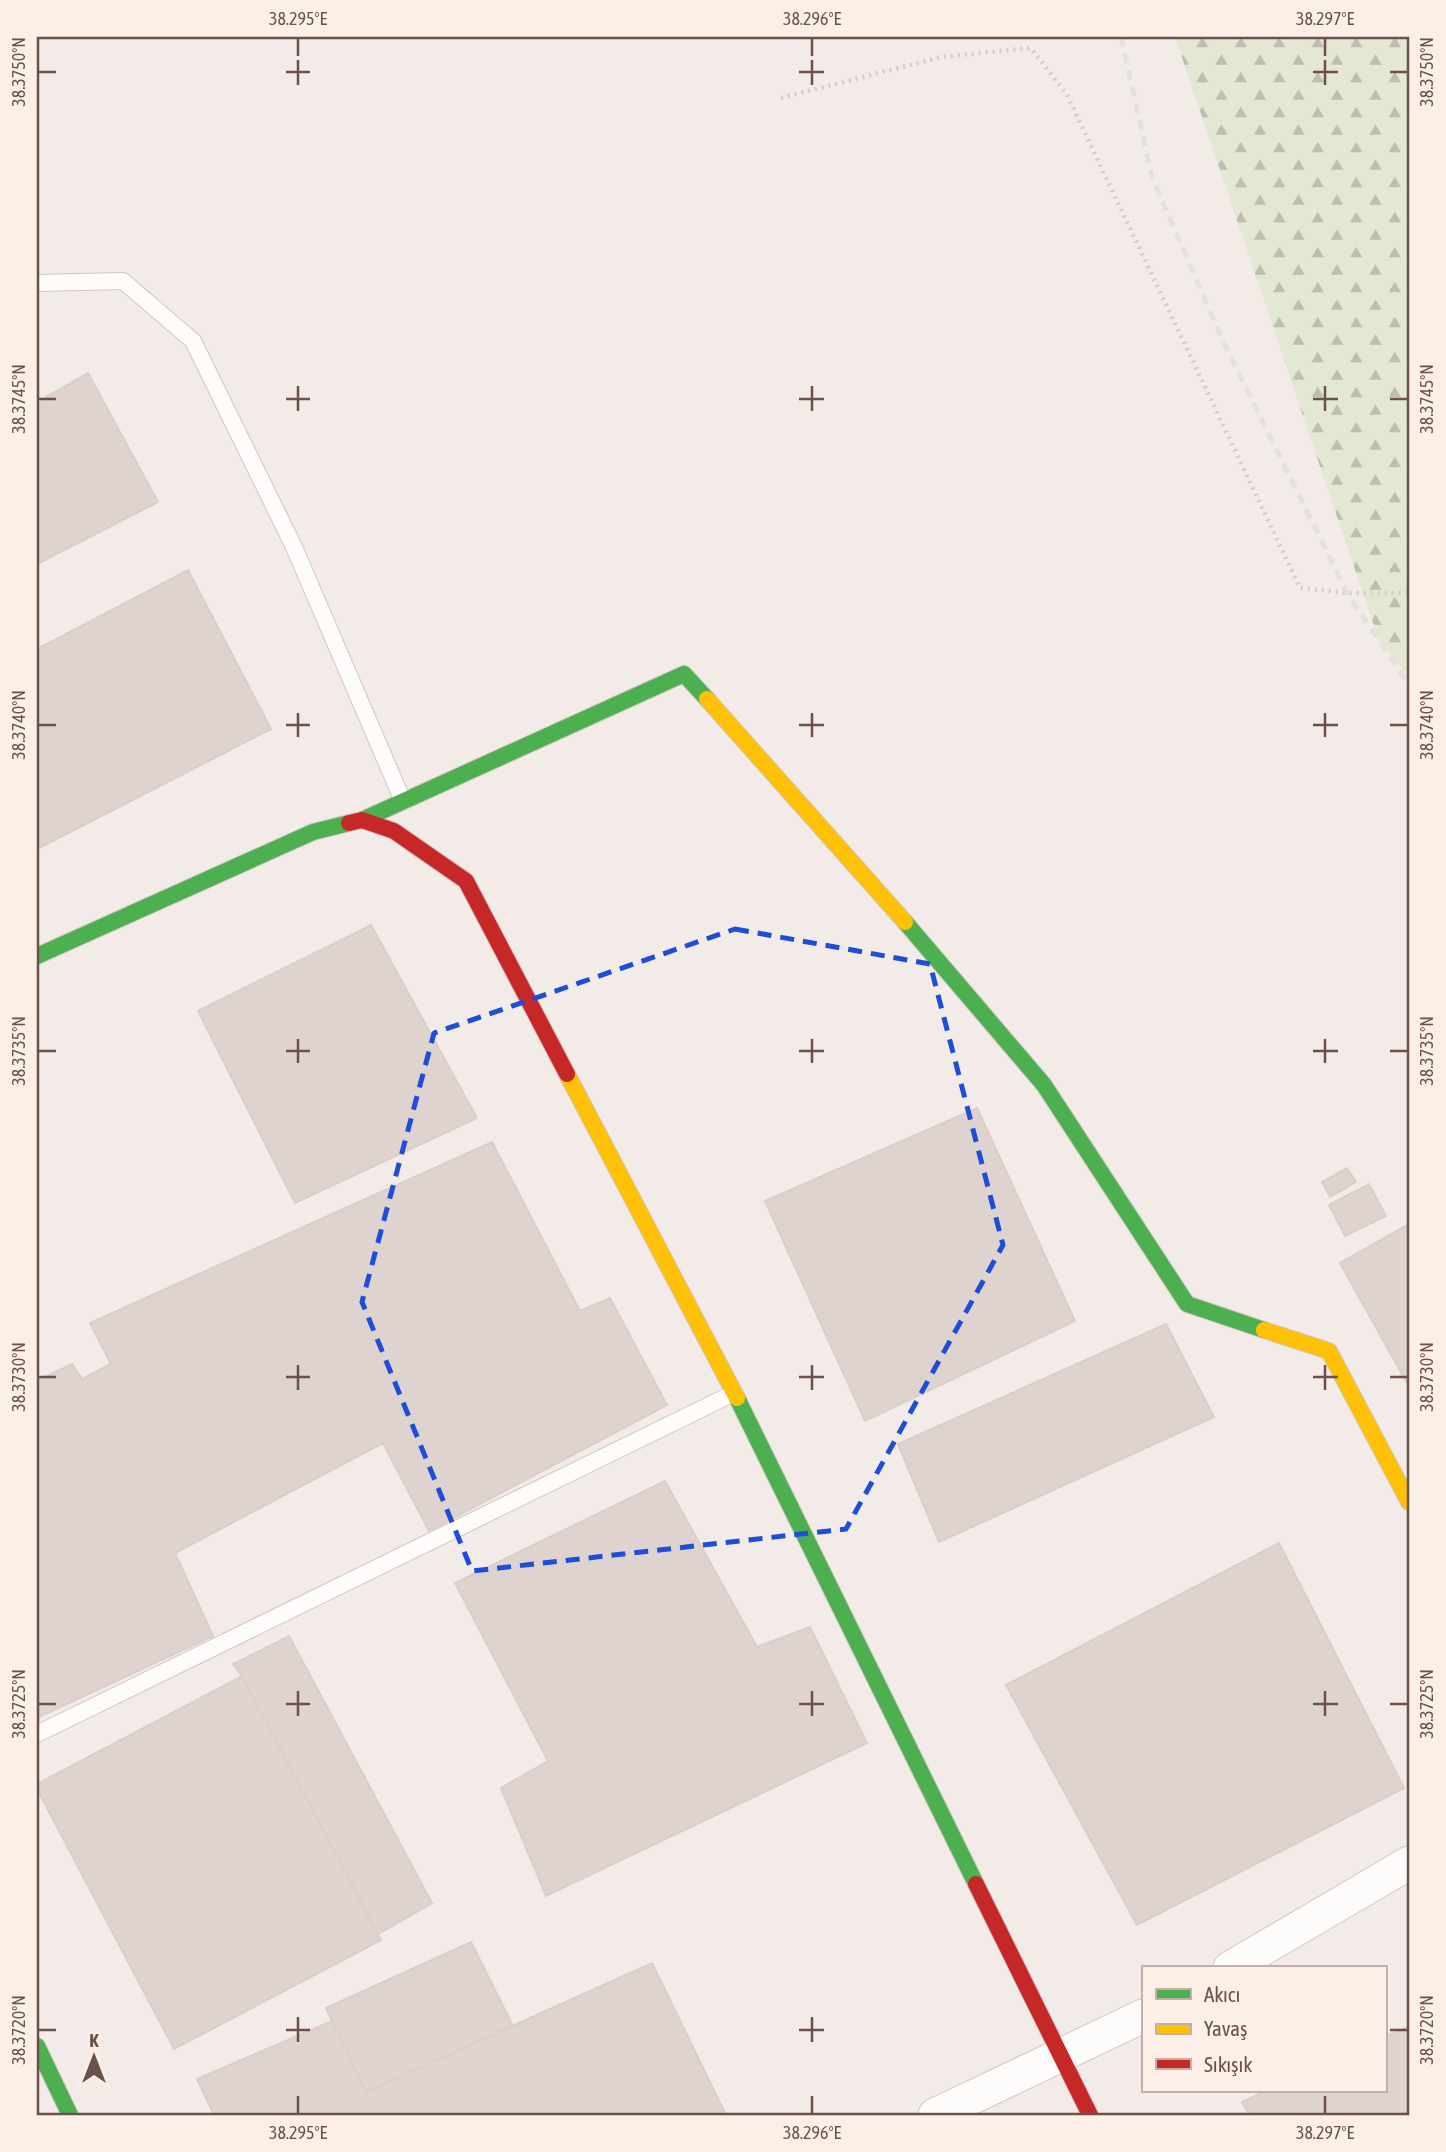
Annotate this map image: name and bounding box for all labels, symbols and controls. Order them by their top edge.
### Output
text: 38.295°E [269,8,327,29]
text: 38.296°E [783,8,841,29]
text: 38.297°E [1296,8,1354,29]
text: 38.3750°N [8,37,29,107]
text: 38.3750°N [1416,37,1437,107]
text: 38.3745°N [8,364,29,434]
text: 38.3745°N [1416,364,1437,434]
text: 38.3740°N [8,690,29,760]
text: 38.3740°N [1416,690,1437,760]
text: 38.3735°N [8,1016,29,1086]
text: 38.3735°N [1416,1016,1437,1086]
text: 38.3730°N [8,1342,29,1412]
text: 38.3730°N [1416,1342,1437,1412]
text: 38.3725°N [8,1669,29,1739]
text: 38.3725°N [1416,1669,1437,1739]
legend [1142,1966,1386,2092]
text: Akıcı [1204,1982,1240,2006]
text: 38.3720°N [8,1995,29,2065]
text: 38.3720°N [1416,1995,1437,2065]
text: Yavaş [1204,2016,1247,2040]
north arrow [60,2022,130,2092]
text: K [89,2029,99,2051]
text: Sıkışık [1204,2052,1253,2076]
text: 38.295°E [269,2122,327,2143]
text: 38.296°E [783,2122,841,2143]
text: 38.297°E [1296,2122,1354,2143]

